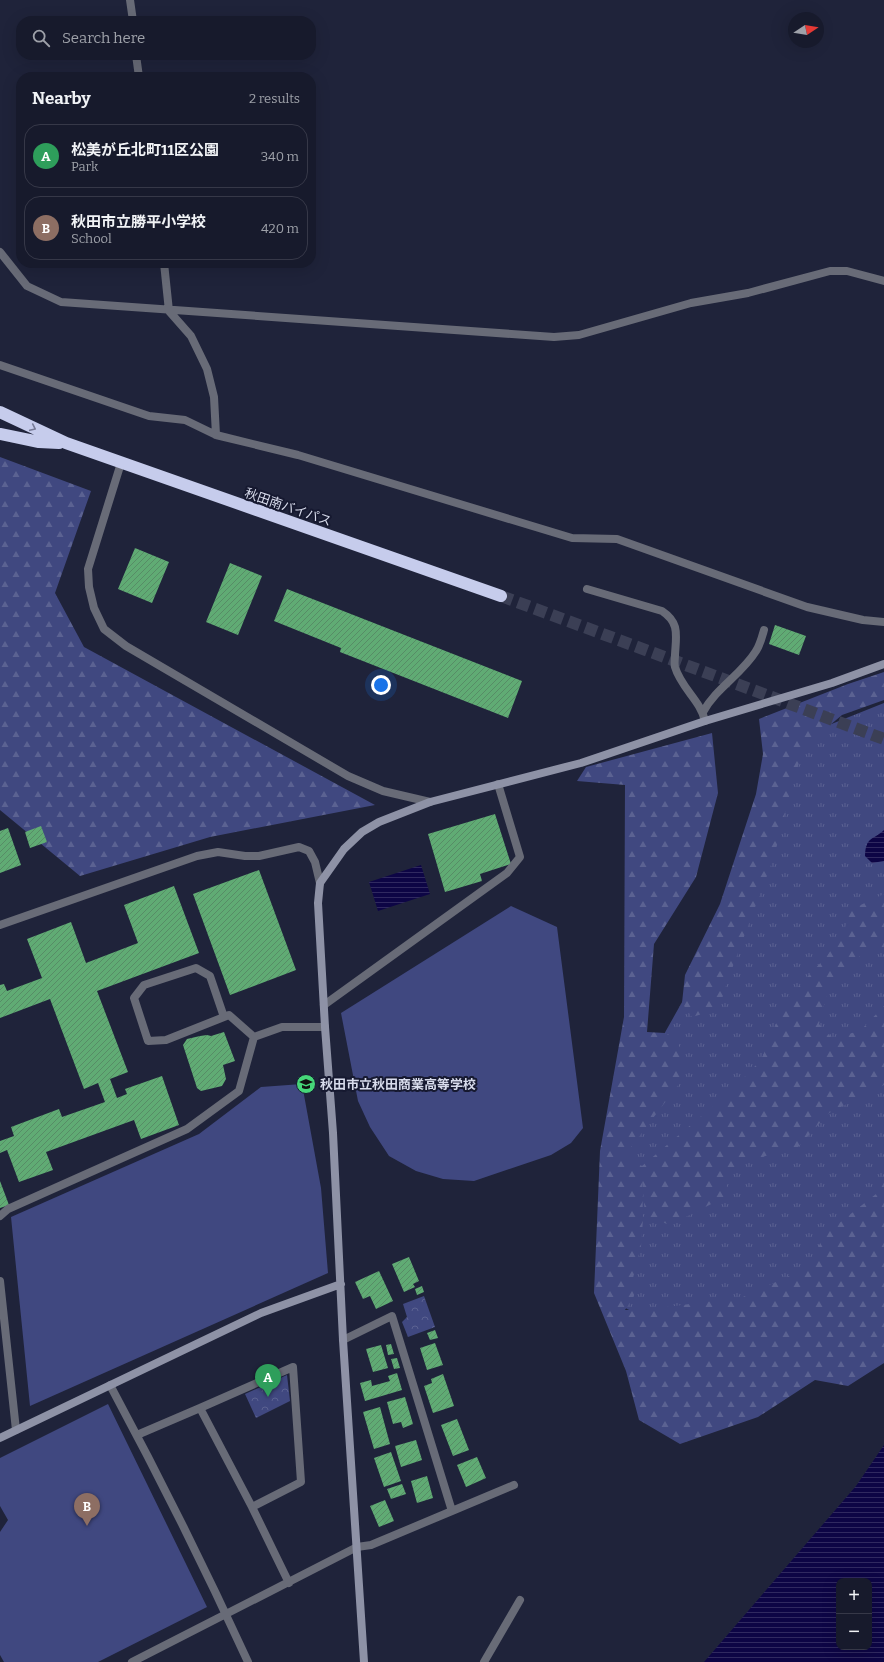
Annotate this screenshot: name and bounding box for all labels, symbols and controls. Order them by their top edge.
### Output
north arrow [788,12,824,48]
search box [16,16,316,60]
icon: search [30,27,52,49]
text: Search here [62,29,145,47]
text: Nearby [32,88,91,109]
text: 2 results [249,91,300,106]
text: 松美が丘北町11区公園 [71,141,219,159]
text: A [41,149,51,164]
text: 340 m [261,149,299,164]
text: Park [71,159,98,174]
text: 秋田市立勝平小学校 [71,213,206,231]
text: B [42,221,50,236]
text: 420 m [261,221,299,236]
text: School [71,231,112,246]
one-way arrow [29,423,37,431]
street label: 秋田南バイパス [243,485,333,529]
your location [371,675,391,695]
school or university icon: 秋田市立秋田商業高等学校 [295,1073,317,1095]
place label: 秋田市立秋田商業高等学校 [320,1077,476,1092]
pin: A [255,1364,281,1397]
pin: B [74,1493,100,1526]
map controls [836,1578,872,1650]
button: + [836,1578,872,1614]
button: − [836,1614,872,1650]

